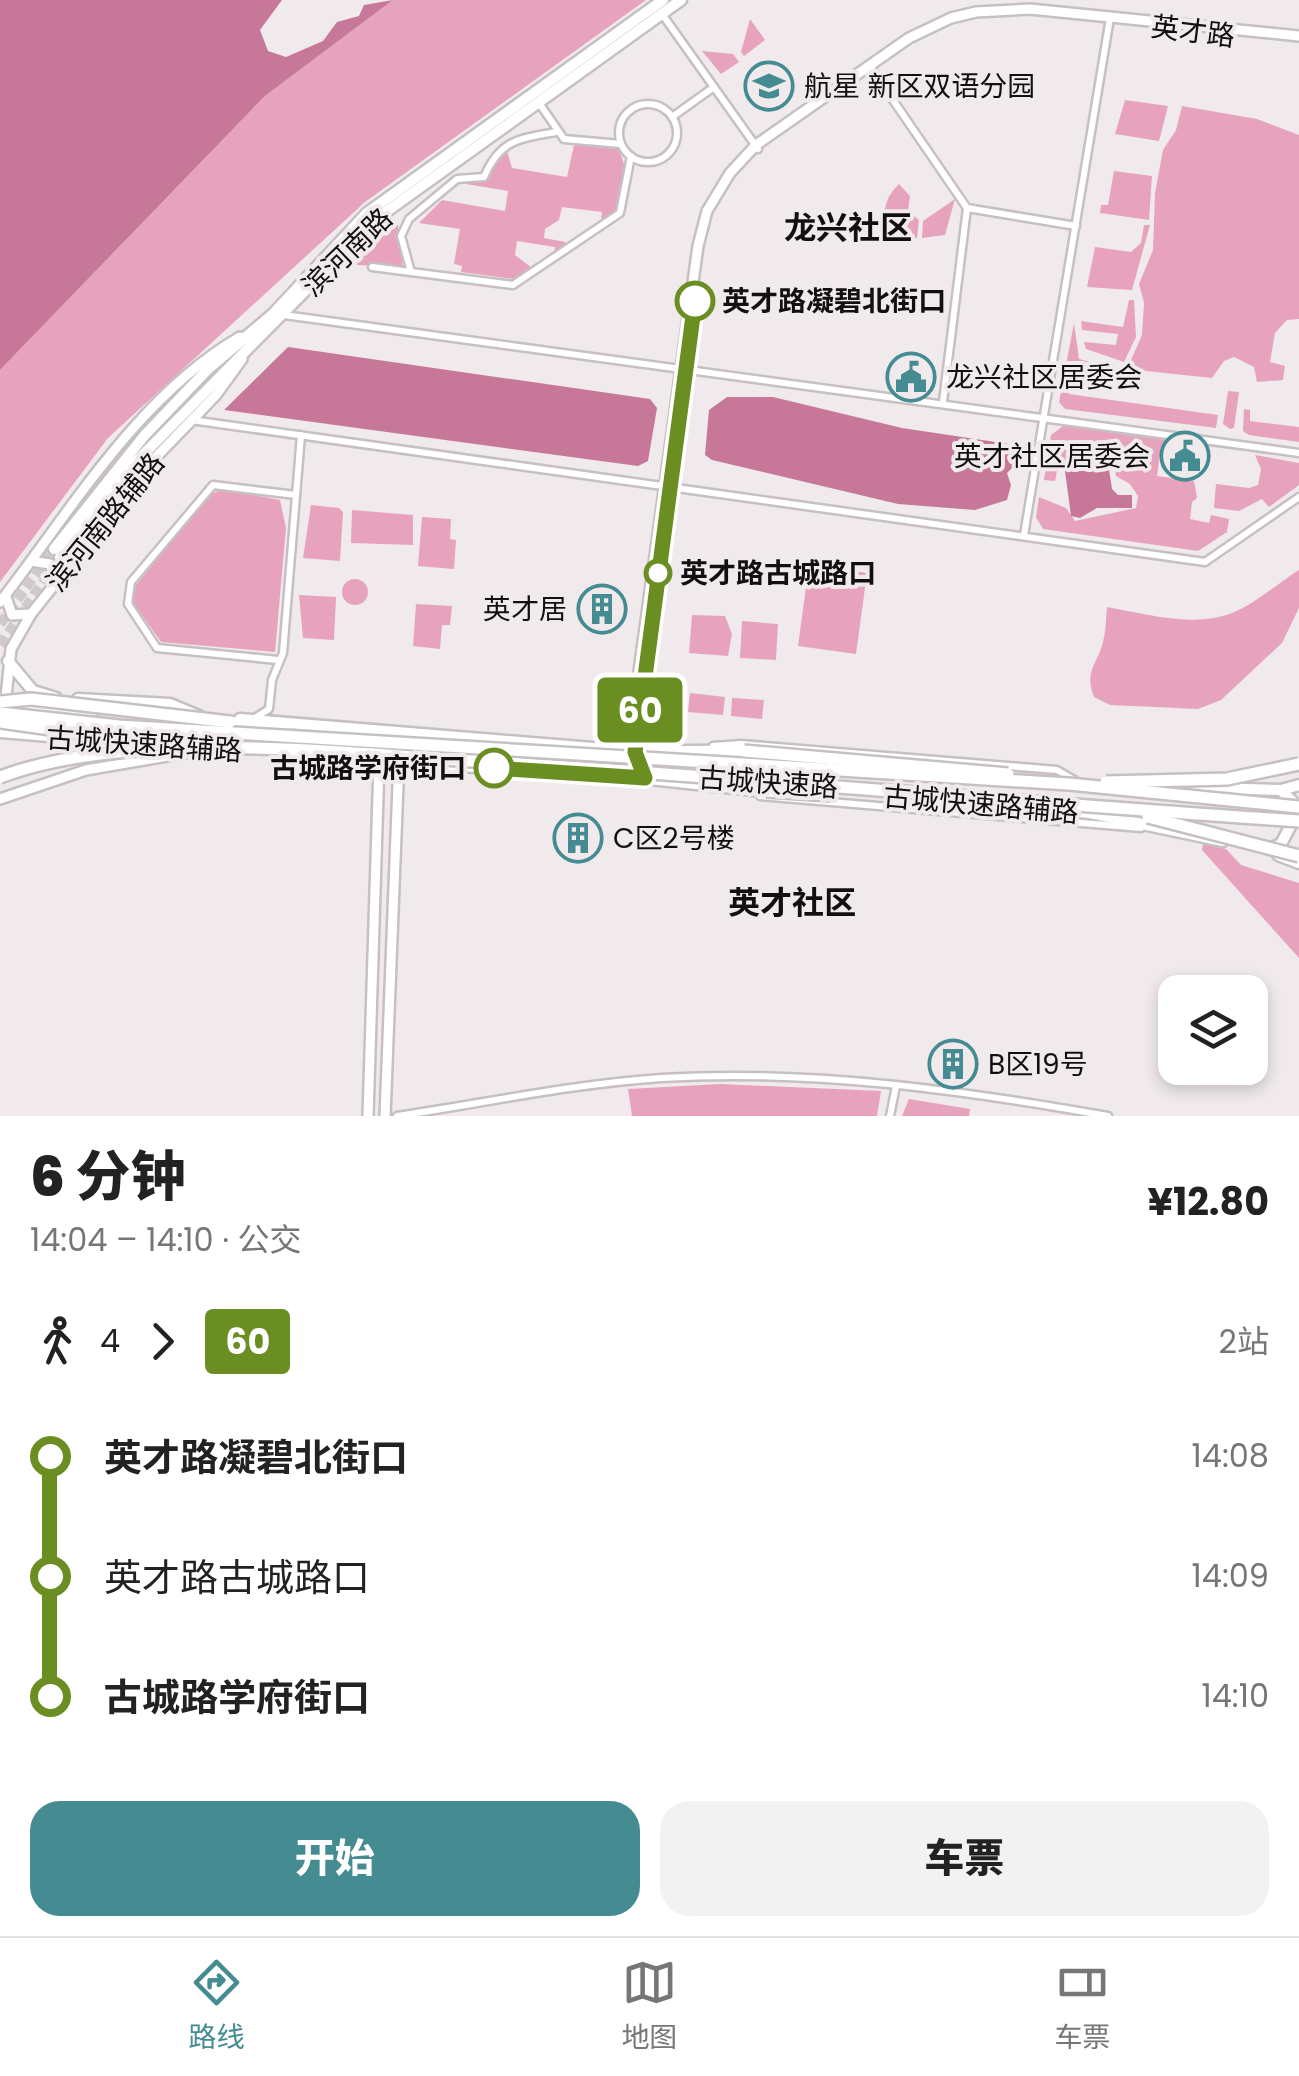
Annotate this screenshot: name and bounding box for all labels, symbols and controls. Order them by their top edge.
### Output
street label: 英才路 [1149,7,1237,56]
school or university icon: 航星 新区双语分园 [743,60,795,112]
place label: 航星 新区双语分园 [804,67,1035,106]
street label: 滨河南路 [294,199,401,305]
district label: 龙兴社区 [784,205,912,250]
marker: 英才路凝碧北街口 [676,282,714,320]
place label: 英才路凝碧北街口 [722,282,946,321]
public building icon: 龙兴社区居委会 [885,351,937,403]
place label: 龙兴社区居委会 [946,358,1142,397]
public building icon: 英才社区居委会 [1159,430,1211,482]
place label: 英才社区居委会 [954,437,1150,476]
street label: 滨河南路辅路 [37,445,173,600]
place label: 英才路古城路口 [680,554,876,593]
marker: 英才路古城路口 [645,560,671,586]
building icon: 英才居 [576,583,628,635]
place label: 英才居 [483,590,567,629]
line badge: 60 [595,678,685,742]
text: 60 [617,686,663,735]
street label: 古城快速路辅路 [45,718,243,771]
place label: 古城路学府街口 [270,749,466,788]
marker: 古城路学府街口 [475,749,513,787]
street label: 古城快速路 [697,758,839,807]
street label: 古城快速路辅路 [882,777,1080,832]
building icon: C区2号楼 [552,812,604,864]
place label: C区2号楼 [613,819,735,858]
district label: 英才社区 [728,880,856,925]
map controls [1158,975,1268,1085]
button: layers [1158,975,1268,1085]
building icon: B区19号 [927,1038,979,1090]
place label: B区19号 [988,1045,1088,1084]
text: 6 分钟 [30,1138,185,1215]
text: ¥12.80 [1147,1175,1269,1228]
text: 14:04 – 14:10 · 公交 [30,1217,302,1262]
icon: walk [30,1314,85,1369]
icon: forward [135,1314,190,1369]
text: 60 [225,1317,270,1366]
text: 4 [100,1318,120,1363]
text: 2站 [1219,1319,1269,1364]
text: 英才路凝碧北街口 [104,1431,408,1484]
text: 14:08 [1192,1433,1269,1478]
text: 英才路古城路口 [104,1551,370,1604]
text: 14:09 [1192,1553,1269,1598]
text: 古城路学府街口 [104,1671,370,1724]
text: 14:10 [1201,1673,1269,1718]
button: 开始 [30,1801,640,1916]
button: 车票 [660,1801,1269,1916]
tab: 路线 [188,1955,245,2059]
tab: 地图 [621,1955,678,2059]
tab: 车票 [1054,1955,1111,2059]

